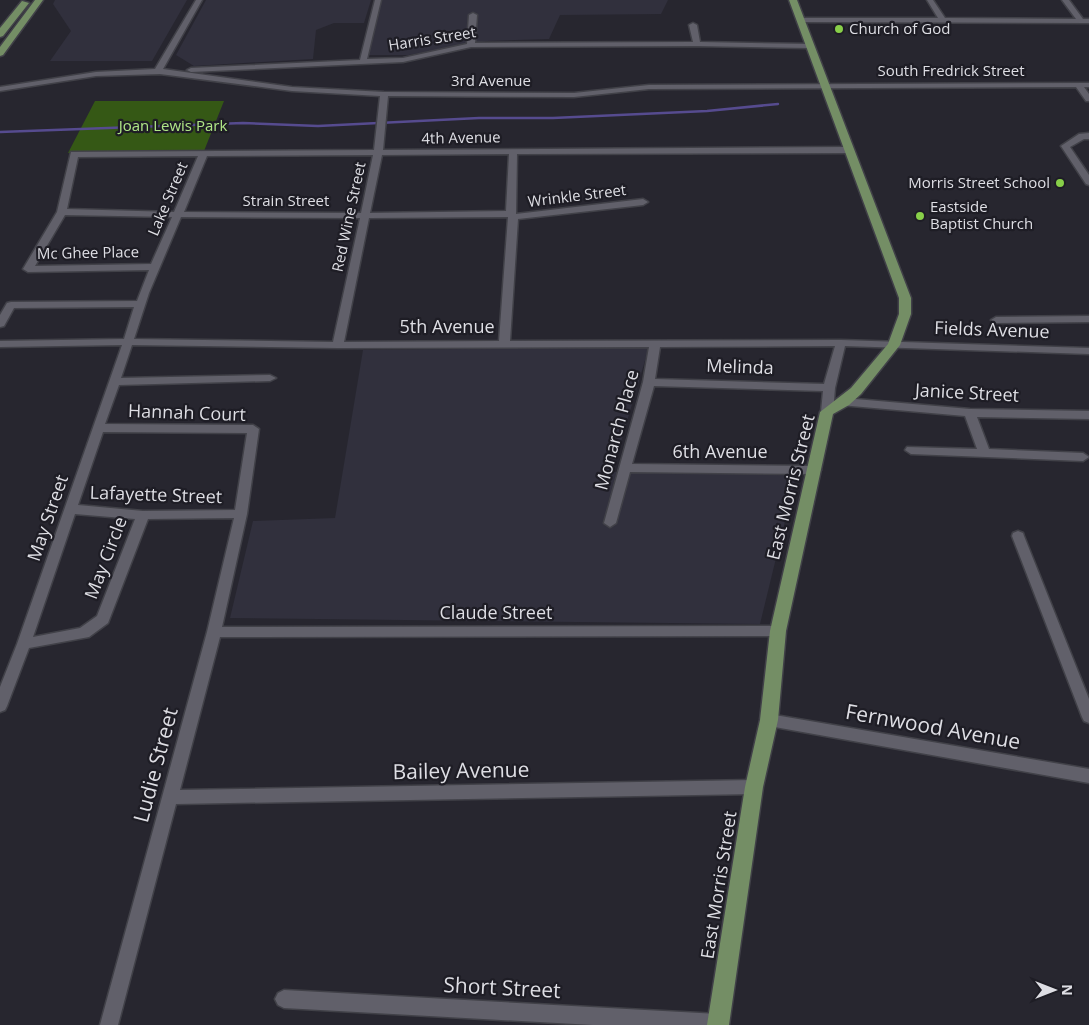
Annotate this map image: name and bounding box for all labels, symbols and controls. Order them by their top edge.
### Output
place label: Church of God [849,18,950,38]
street label: Harris Street [387,21,477,55]
marker: Church of God [833,23,845,35]
street label: South Fredrick Street [877,60,1025,80]
street label: 3rd Avenue [451,70,531,90]
park label: Joan Lewis Park [117,115,227,135]
street label: 4th Avenue [421,126,501,148]
street label: Lake Street [143,159,192,239]
street label: Red Wine Street [327,160,369,274]
place label: Morris Street School [908,172,1050,192]
marker: Morris Street School [1054,177,1066,189]
street label: Wrinkle Street [527,179,627,211]
street label: Strain Street [243,190,329,210]
place label: Eastside Baptist Church [930,196,1033,233]
marker: Eastside Baptist Church [914,210,926,222]
street label: Mc Ghee Place [37,241,139,263]
street label: 5th Avenue [399,314,495,338]
street label: Fields Avenue [934,315,1050,343]
street label: Melinda [706,353,774,379]
street label: Monarch Place [588,367,644,493]
street label: Janice Street [912,377,1020,407]
street label: Hannah Court [128,398,246,426]
street label: East Morris Street [760,411,820,562]
street label: 6th Avenue [672,439,768,463]
street label: May Street [21,471,73,564]
street label: Lafayette Street [89,480,223,508]
street label: May Circle [78,513,132,602]
street label: Claude Street [440,600,553,624]
street label: Fernwood Avenue [844,697,1023,755]
street label: Ludie Street [126,704,184,825]
street label: Bailey Avenue [392,755,530,785]
street label: East Morris Street [694,809,742,961]
north arrow [1029,965,1079,1015]
street label: Short Street [443,970,561,1004]
text: N [1058,984,1077,996]

